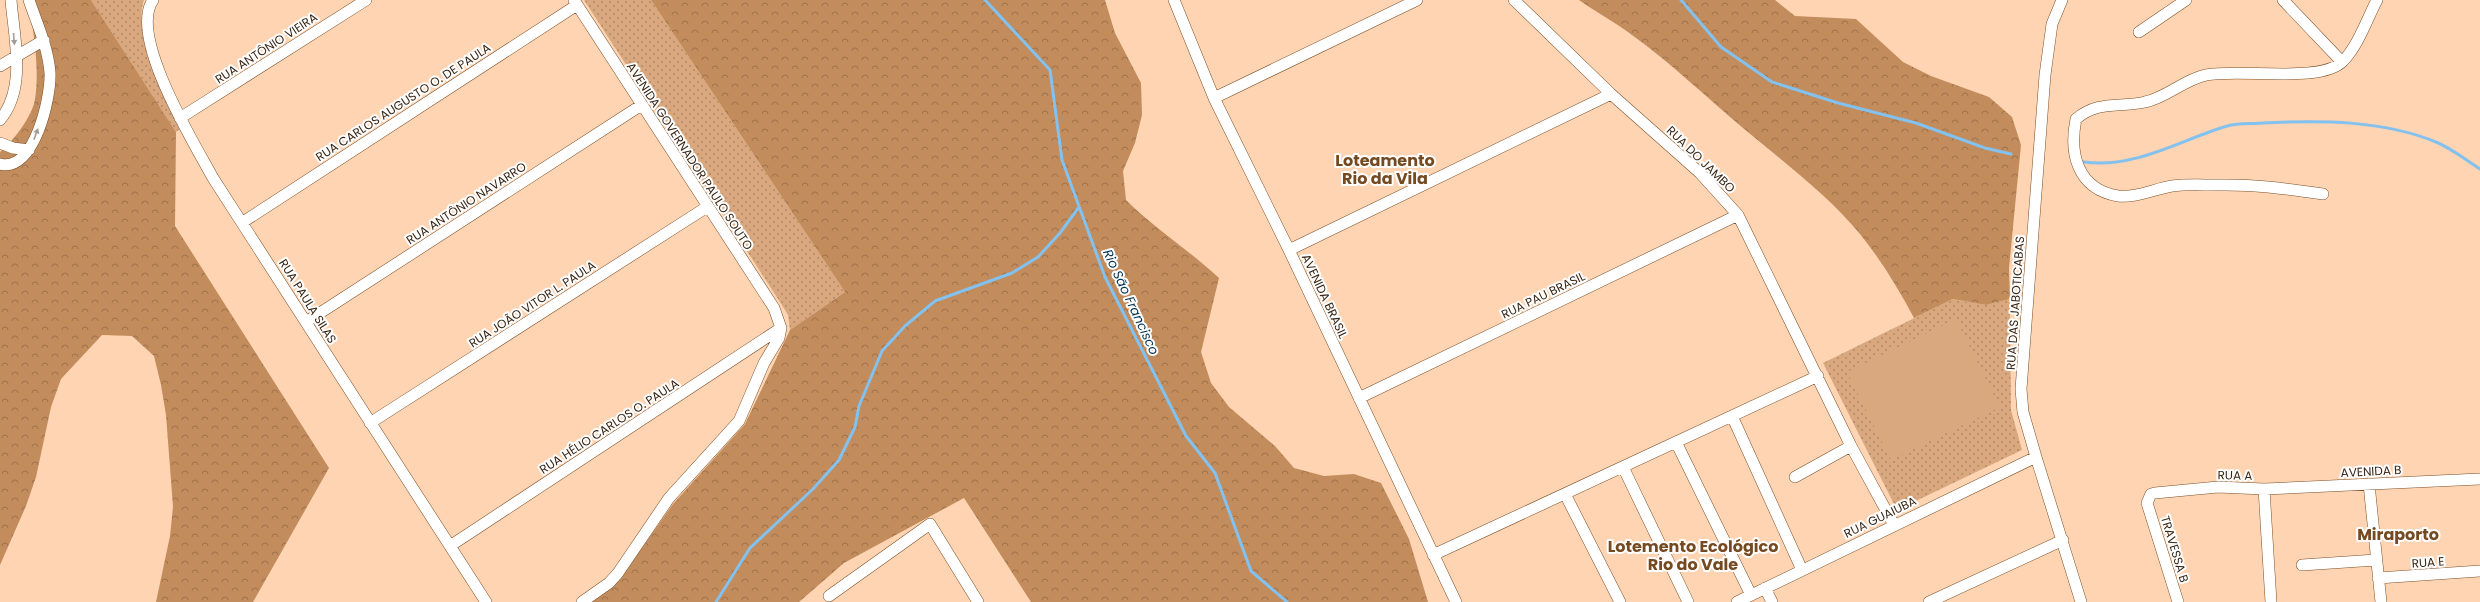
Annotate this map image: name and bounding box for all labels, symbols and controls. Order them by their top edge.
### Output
street label: RUA ANTÔNIO VIEIRA [212,9,320,87]
one-way arrow [11,33,17,45]
street label: RUA CARLOS AUGUSTO O. DE PAULA [312,39,494,165]
street label: AVENIDA GOVERNADOR PAULO SOUTO [623,59,757,253]
street label: RUA DO JAMBO [1663,122,1739,196]
one-way arrow [33,128,39,140]
district label: Loteamento Rio da Vila [1335,149,1435,190]
street label: RUA ANTÔNIO NAVARRO [403,158,529,248]
street label: RUA DAS JABOTICABAS [2002,236,2028,370]
water label: Rio São Francisco [1098,246,1164,358]
street label: AVENIDA BRASIL [1298,251,1352,341]
street label: RUA PAULA SILAS [275,256,341,346]
street label: RUA JOÃO VITOR L. PAULA [465,257,599,351]
street label: RUA PAU BRASIL [1498,267,1588,323]
street label: RUA HÉLIO CARLOS O. PAULA [536,374,682,478]
street label: AVENIDA B [2340,461,2402,481]
street label: RUA A [2217,466,2253,484]
street label: RUA GUAIUBA [1841,492,1919,542]
street label: TRAVESSA B [2157,514,2193,584]
district label: Miraporto [2357,523,2439,546]
district label: Lotemento Ecológico Rio do Vale [1608,535,1778,576]
street label: RUA E [2411,552,2445,572]

